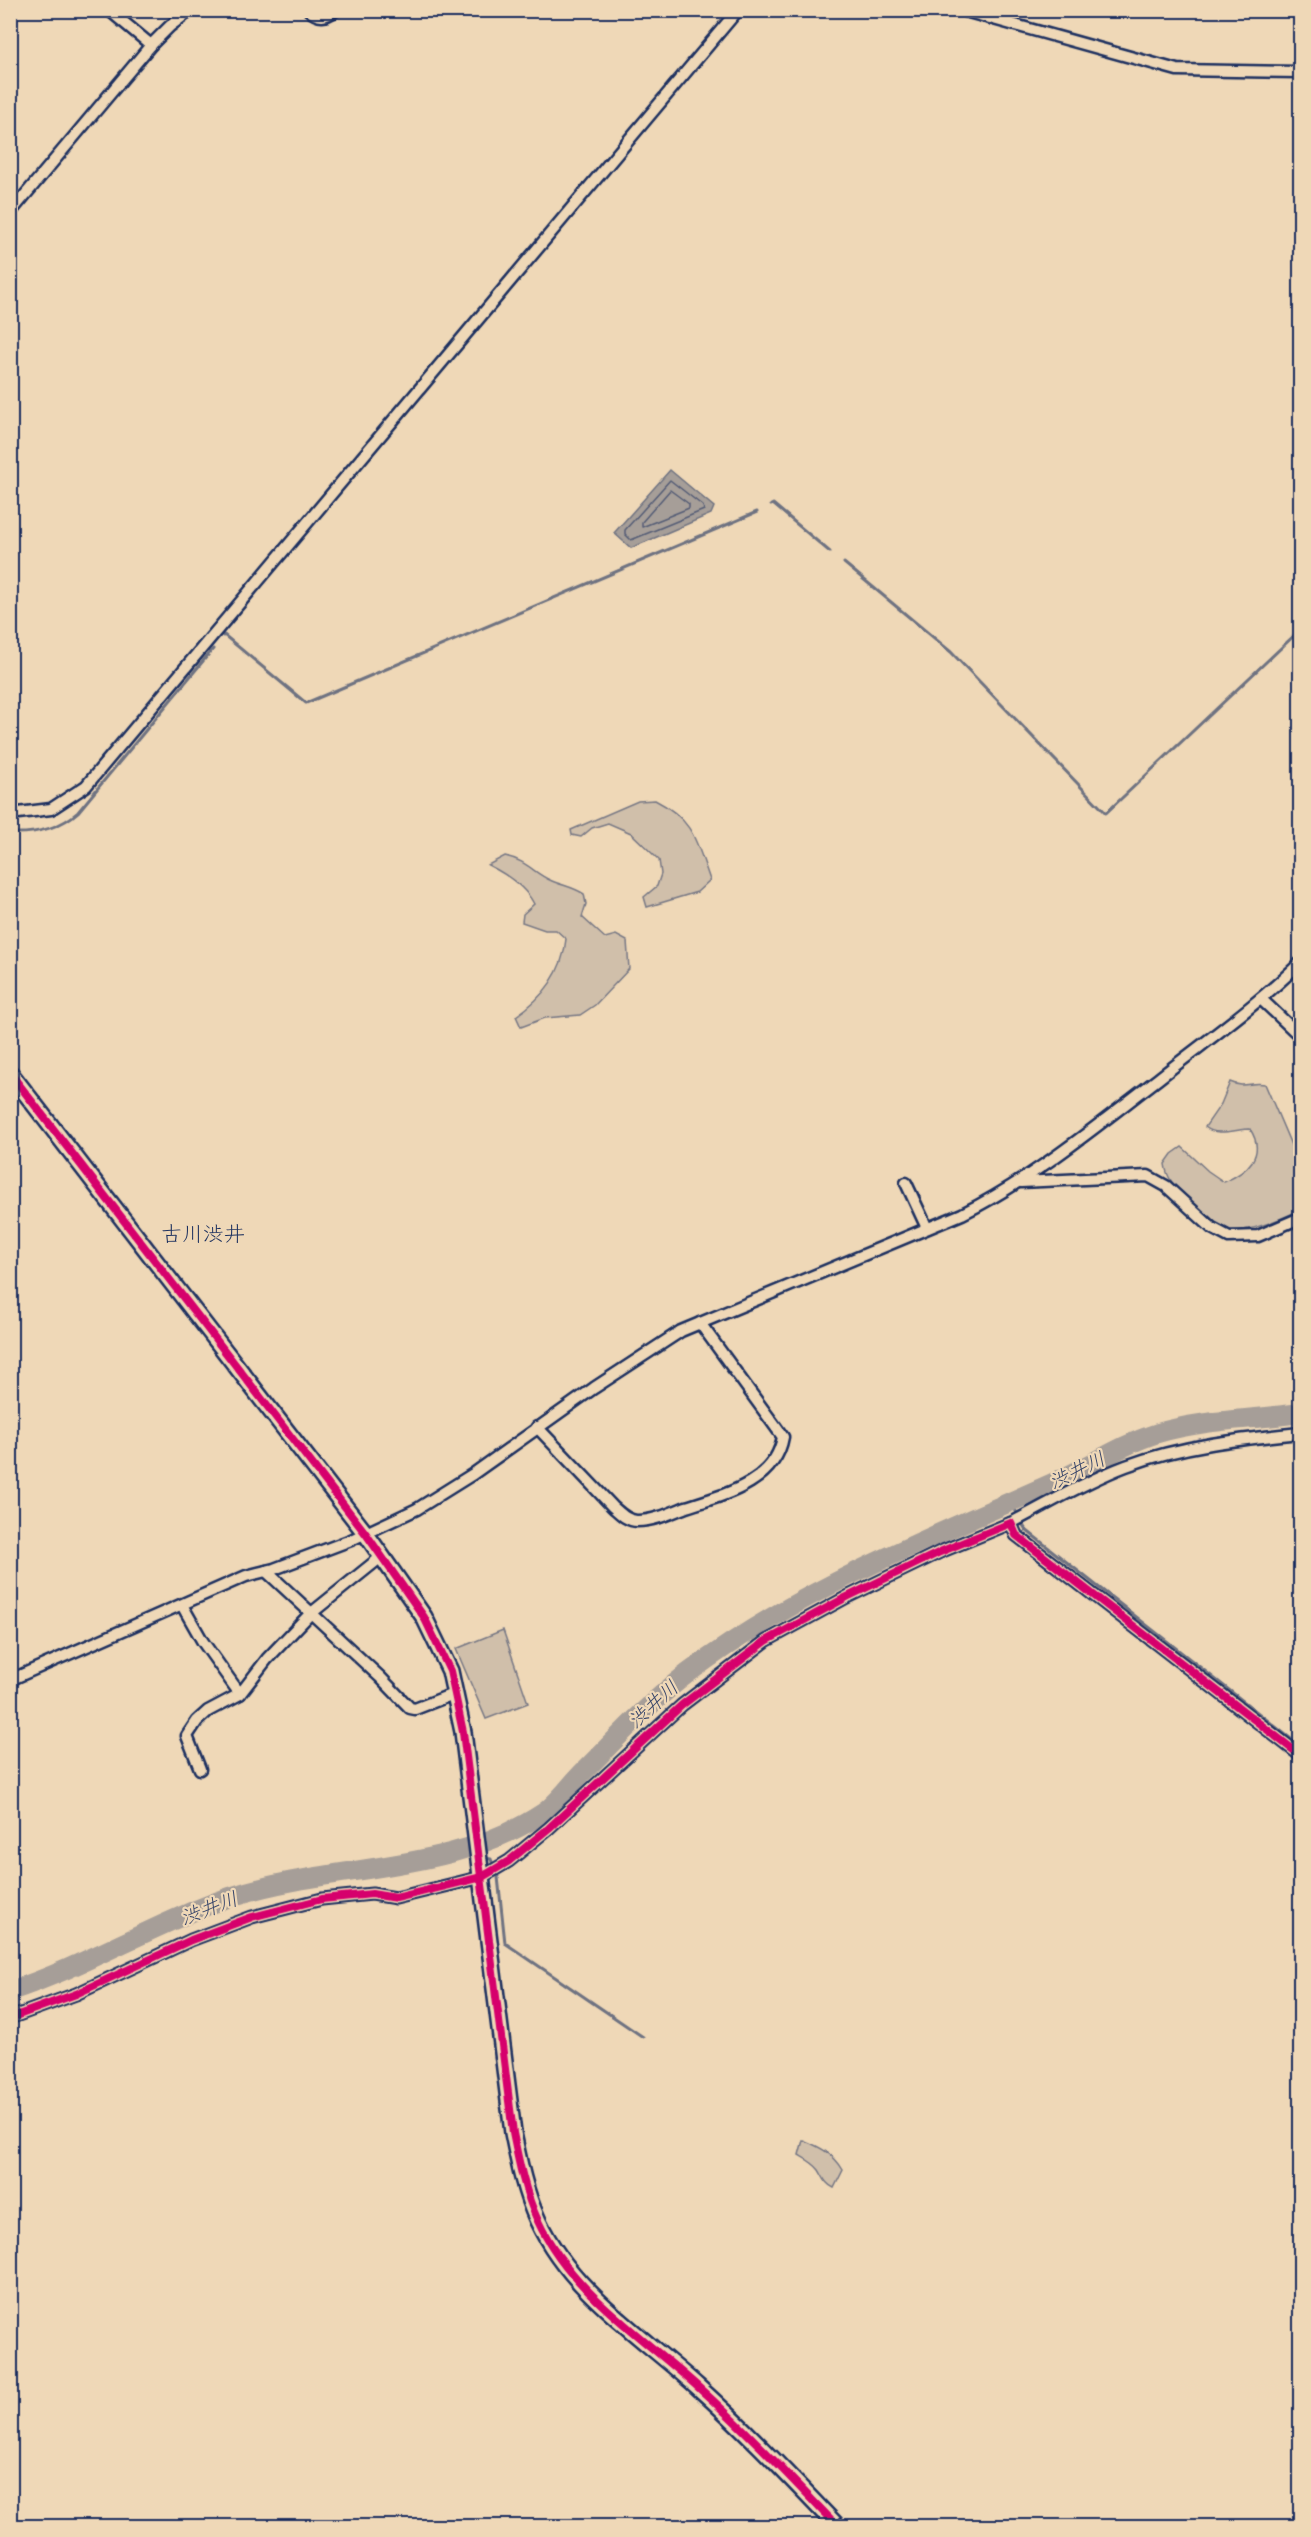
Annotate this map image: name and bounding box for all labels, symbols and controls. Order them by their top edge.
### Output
district label: 古川渋井 [161,1220,245,1247]
water label: 渋井川 [1044,1445,1109,1494]
water label: 渋井川 [622,1674,683,1733]
water label: 渋井川 [176,1885,241,1930]

